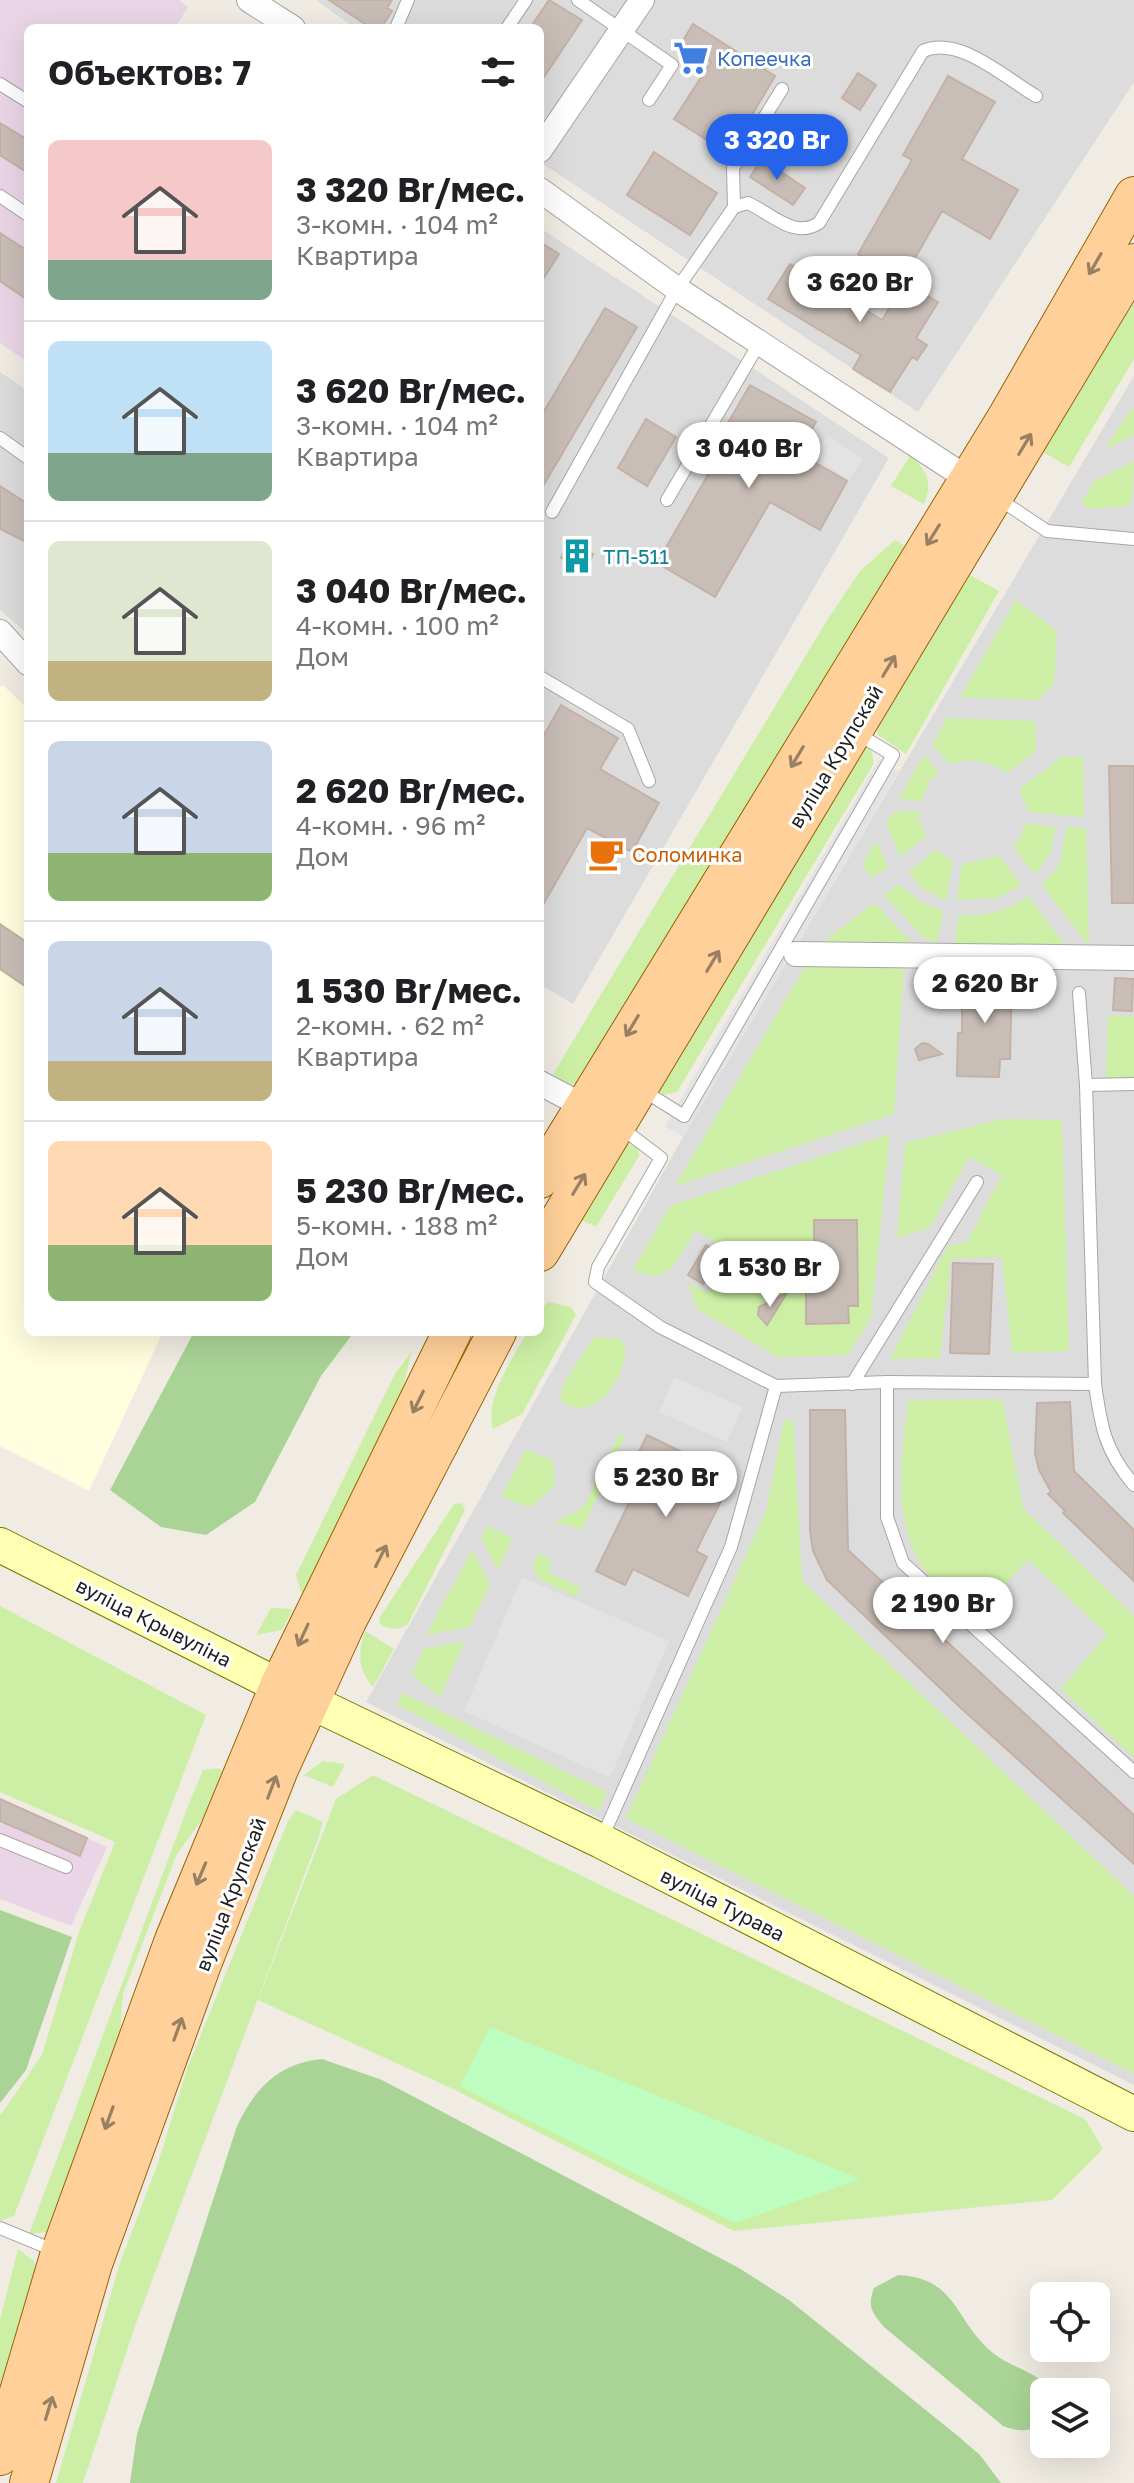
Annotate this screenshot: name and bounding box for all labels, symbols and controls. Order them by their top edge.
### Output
supermarket icon: Копеечка [672,39,710,77]
place label: Копеечка [717,46,812,70]
icon: filters [476,50,520,94]
text: Объектов: 7 [48,52,251,92]
pin: 3 320 Br [694,114,860,182]
text: 3 320 Br [724,124,830,155]
text: 3 320 Br/мес. [296,169,525,209]
icon: home [112,172,208,268]
text: 3-комн. · 104 m² [296,209,498,240]
text: Квартира [296,240,419,271]
one-way arrow [1087,252,1103,275]
pin: 3 620 Br [777,256,943,324]
text: 3 620 Br [807,266,913,297]
text: 3 620 Br/мес. [296,370,526,410]
icon: home [112,373,208,469]
text: 3-комн. · 104 m² [296,410,498,441]
pin: 3 040 Br [666,422,832,490]
text: 3 040 Br [695,432,803,463]
one-way arrow [1017,433,1033,456]
text: Квартира [296,441,419,472]
one-way arrow [924,523,940,546]
building icon: ТП-511 [558,537,596,575]
place label: ТП-511 [603,544,669,568]
text: 3 040 Br/мес. [296,570,527,610]
icon: home [112,573,208,669]
text: 4-комн. · 100 m² [296,610,499,641]
text: Дом [296,641,349,672]
one-way arrow [882,655,898,678]
street label: вуліца Крупскай [783,680,887,832]
one-way arrow [789,745,805,768]
text: 2 620 Br/мес. [296,770,526,810]
icon: home [112,773,208,869]
text: 4-комн. · 96 m² [296,810,485,841]
cafe icon: Соломинка [587,835,625,873]
text: Дом [296,841,349,872]
place label: Соломинка [632,842,743,866]
one-way arrow [705,950,721,973]
pin: 2 620 Br [902,957,1068,1025]
text: 2 620 Br [932,967,1038,998]
text: 1 530 Br/мес. [296,970,522,1010]
icon: home [112,973,208,1069]
text: 2-комн. · 62 m² [296,1010,484,1041]
one-way arrow [624,1014,640,1037]
text: Квартира [296,1041,419,1072]
text: 5 230 Br/мес. [296,1170,525,1210]
icon: home [112,1173,208,1269]
one-way arrow [571,1173,587,1196]
text: 5-комн. · 188 m² [296,1210,497,1241]
text: Дом [296,1241,349,1272]
pin: 1 530 Br [687,1241,853,1309]
text: 1 530 Br [718,1251,822,1282]
one-way arrow [409,1389,425,1413]
pin: 5 230 Br [583,1451,749,1519]
text: 5 230 Br [613,1461,719,1492]
one-way arrow [373,1544,389,1568]
street label: вуліца Крывуліна [72,1573,236,1671]
pin: 2 190 Br [860,1577,1026,1645]
text: 2 190 Br [891,1587,995,1618]
one-way arrow [295,1623,310,1647]
one-way arrow [266,1775,280,1800]
street label: вуліца Крупскай [190,1814,270,1974]
one-way arrow [193,1861,207,1886]
street label: вуліца Турава [657,1862,789,1946]
one-way arrow [172,2017,187,2042]
one-way arrow [101,2105,115,2129]
map controls [1030,2282,1110,2458]
button: locate [1030,2282,1110,2362]
button: layers [1030,2378,1110,2458]
one-way arrow [42,2395,57,2421]

